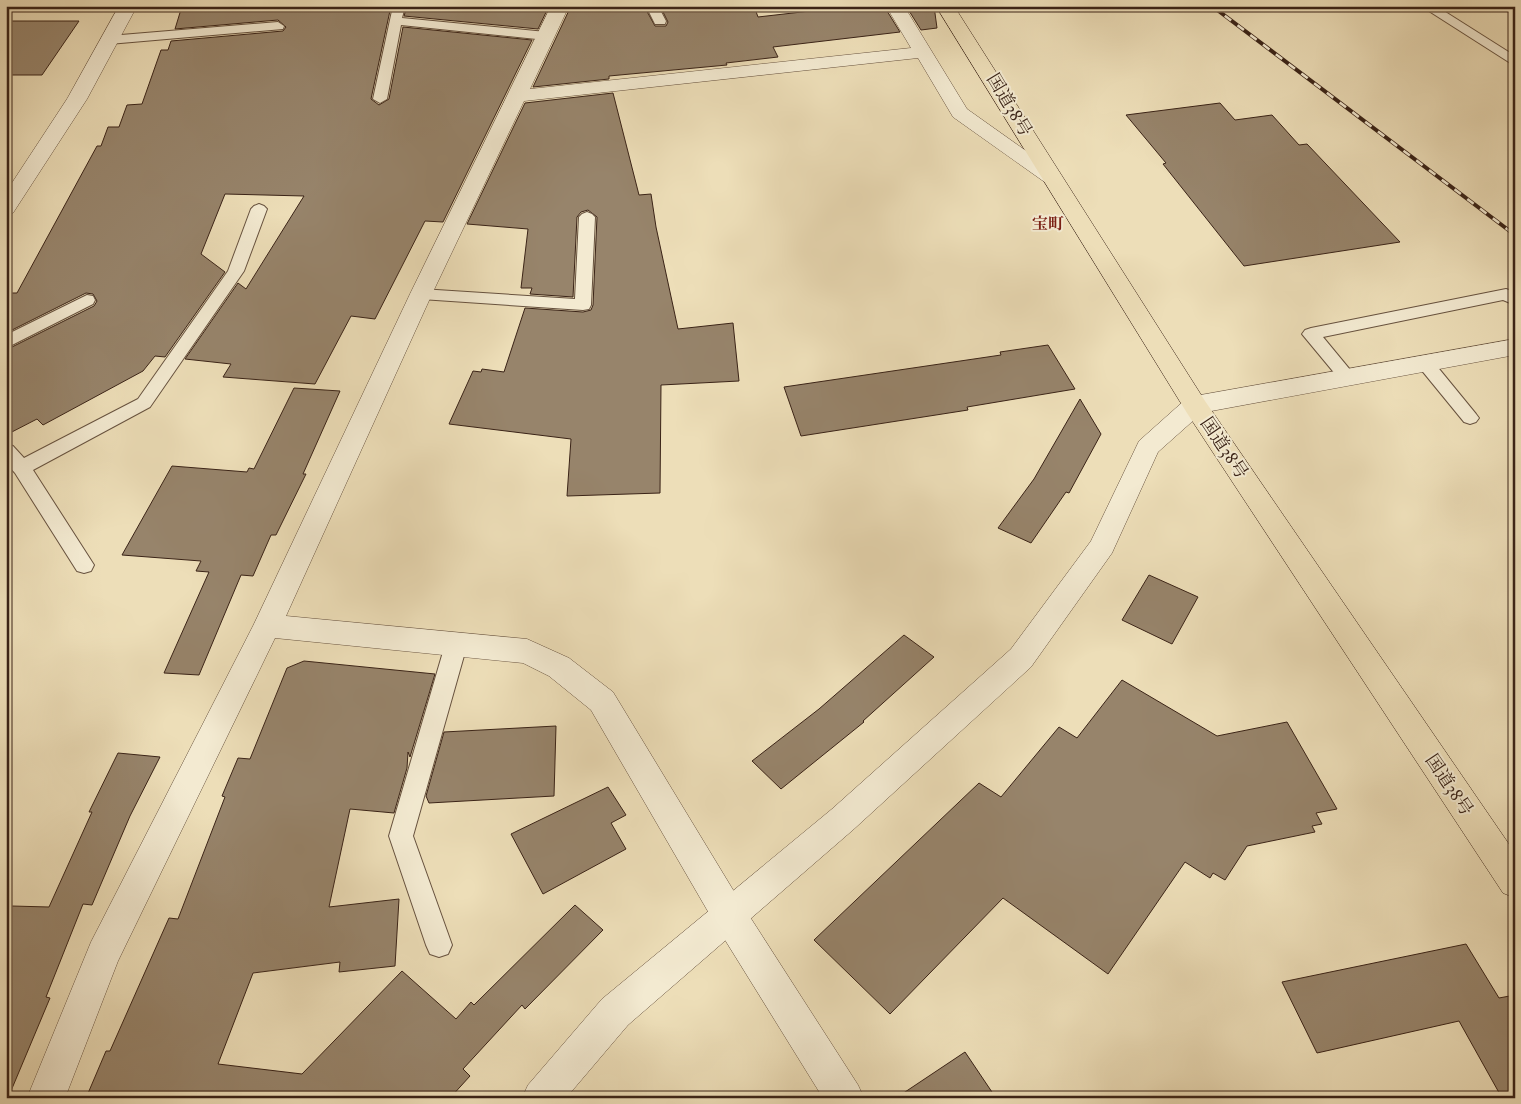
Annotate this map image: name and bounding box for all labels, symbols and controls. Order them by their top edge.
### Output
street label: 国道38号 [981,69,1037,141]
district label: 宝町 [1032,214,1064,234]
street label: 国道38号 [1195,413,1253,483]
street label: 国道38号 [1420,750,1478,820]

